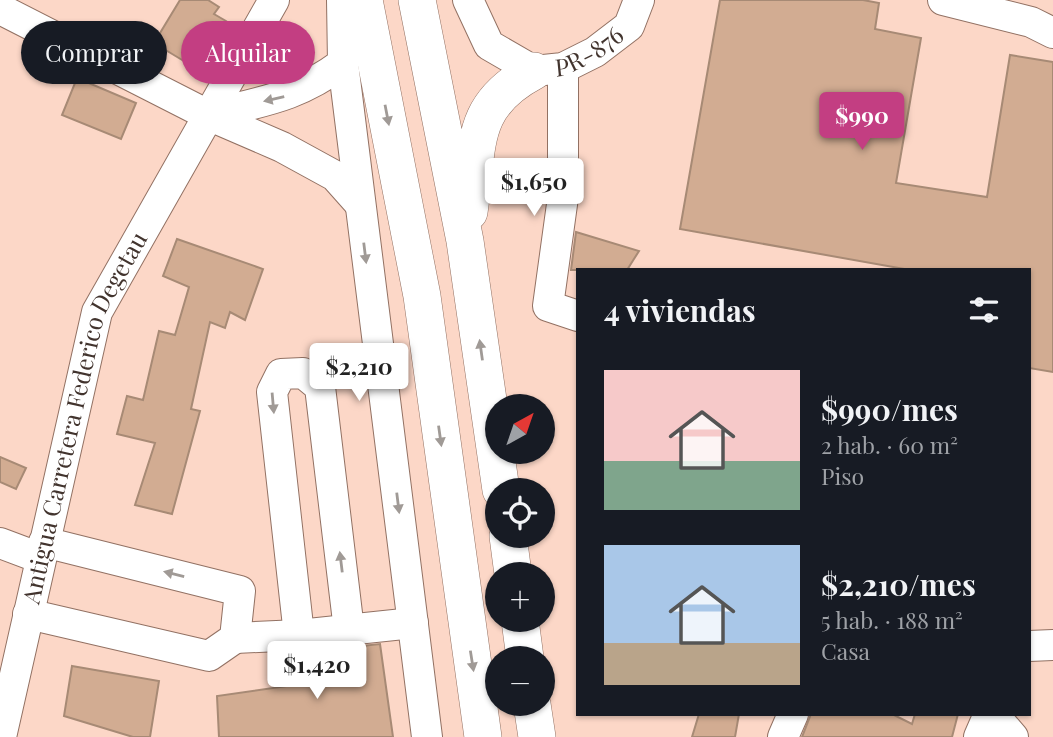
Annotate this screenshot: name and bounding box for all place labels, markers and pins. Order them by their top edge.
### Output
pin: $990 [821,92,903,152]
pin: $1,650 [477,158,591,218]
pin: $2,210 [302,344,416,403]
pin: $1,420 [260,642,374,701]

